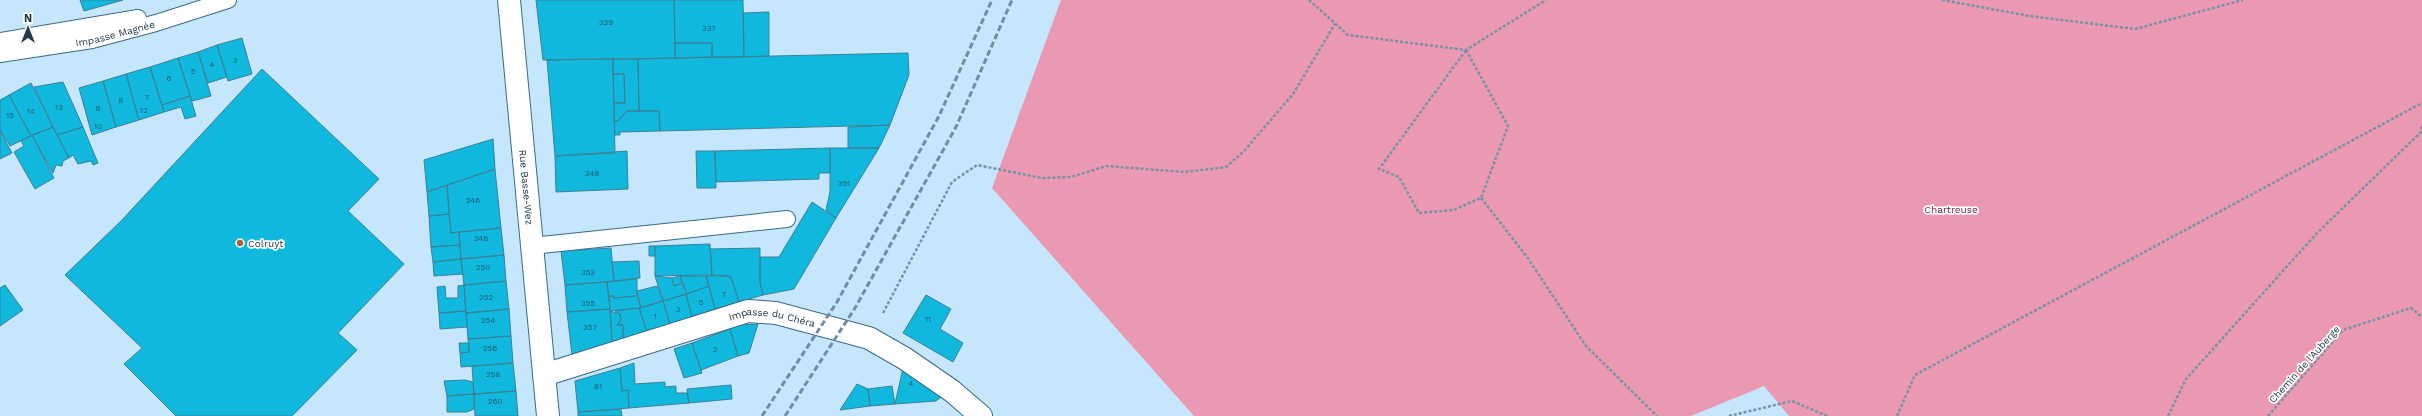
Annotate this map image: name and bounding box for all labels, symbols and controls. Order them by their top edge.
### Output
north arrow [8,8,48,48]
text: N [24,12,32,25]
house number: 339 [599,18,613,27]
street label: Impasse Magnée [75,19,156,48]
house number: 337 [702,24,716,33]
house number: 3 [233,56,238,65]
house number: 4 [210,60,215,69]
house number: 5 [191,67,196,76]
house number: 6 [167,74,172,83]
house number: 7 [145,93,150,102]
house number: 8 [119,96,124,105]
house number: 13 [55,103,63,112]
house number: 9 [96,104,101,113]
house number: 12 [140,106,148,115]
house number: 14 [27,107,35,116]
house number: 15 [6,111,14,120]
house number: 10 [94,122,102,131]
street label: Rue Basse-Wez [517,149,535,225]
house number: 349 [585,169,599,178]
house number: 351 [838,179,850,188]
house number: 246 [466,196,480,205]
park label: Chartreuse [1924,204,1978,215]
house number: 248 [474,234,488,243]
marker: Colruyt [235,238,245,248]
place label: Colruyt [248,238,284,249]
house number: 250 [476,263,490,272]
house number: 353 [581,268,595,277]
house number: 7 [722,290,727,299]
house number: 252 [479,293,493,302]
house number: 5 [699,298,704,307]
house number: 355 [581,299,595,308]
house number: 3 [676,305,681,314]
street label: Impasse du Chéra [727,306,817,329]
house number: 1 [653,312,657,321]
house number: 11 [925,315,931,324]
house number: 254 [481,316,495,325]
house number: 357 [583,323,597,332]
street label: Chemin de l'Auberge [2267,323,2342,405]
house number: 256 [483,344,497,353]
house number: 2 [713,345,718,354]
house number: 258 [486,370,500,379]
house number: 4 [909,379,914,388]
house number: 81 [594,382,602,391]
house number: 260 [488,397,502,406]

